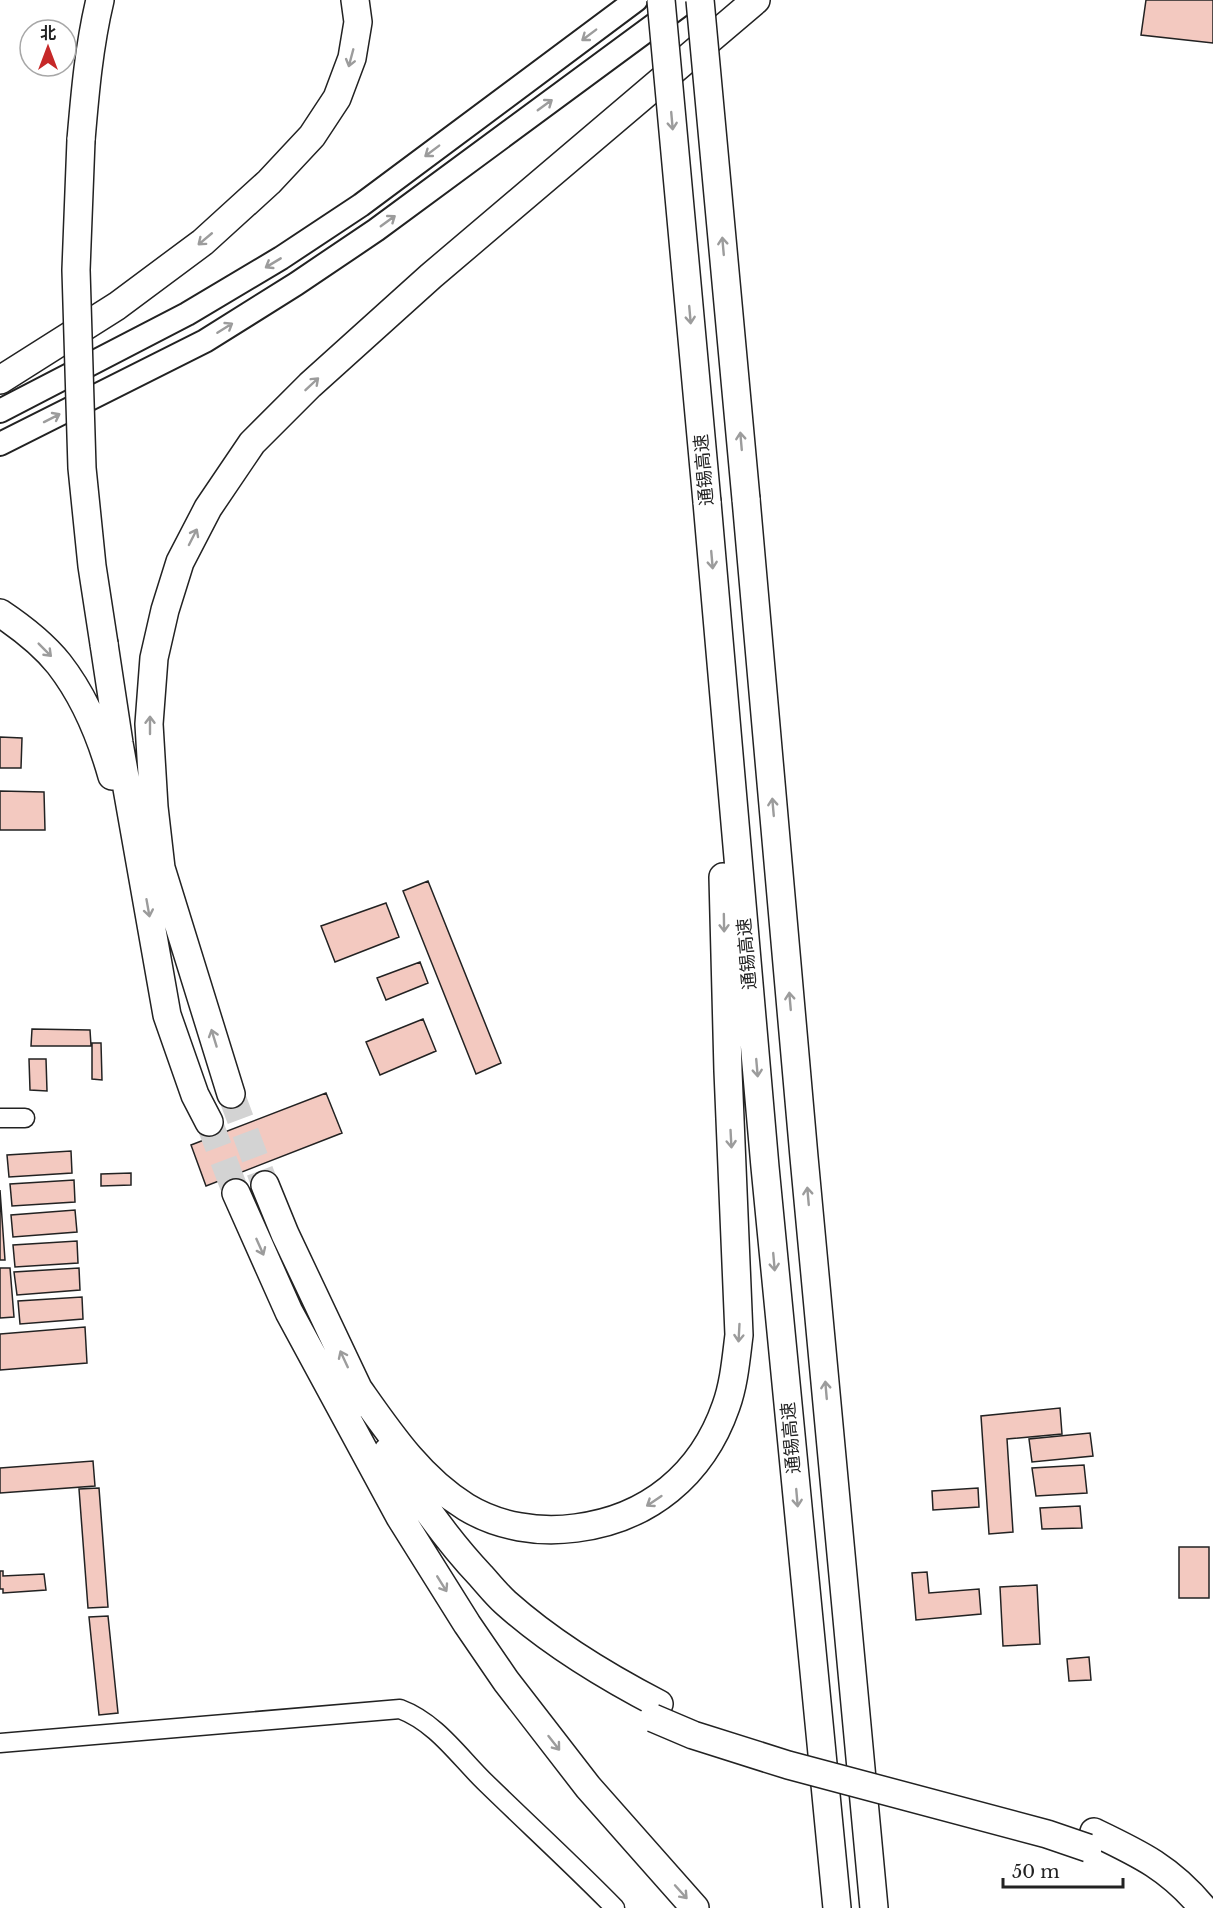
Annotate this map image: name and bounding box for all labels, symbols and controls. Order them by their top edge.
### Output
north arrow [18,18,78,78]
text: 北 [40,23,56,43]
one-way arrow [581,29,597,41]
one-way arrow [345,48,357,67]
one-way arrow [537,99,553,112]
one-way arrow [667,111,678,130]
one-way arrow [425,145,441,158]
one-way arrow [380,215,396,228]
one-way arrow [198,232,213,246]
one-way arrow [717,237,728,257]
one-way arrow [265,257,282,269]
one-way arrow [685,305,696,325]
one-way arrow [216,322,233,334]
one-way arrow [304,377,319,391]
one-way arrow [43,412,61,423]
one-way arrow [735,431,746,451]
street label: 通锡高速 [690,433,718,507]
one-way arrow [188,529,199,547]
one-way arrow [707,549,718,569]
one-way arrow [37,643,52,658]
one-way arrow [144,716,156,736]
one-way arrow [767,798,778,818]
one-way arrow [143,898,154,918]
one-way arrow [719,912,730,932]
street label: 通锡高速 [733,917,761,991]
one-way arrow [784,992,795,1012]
one-way arrow [208,1029,219,1048]
one-way arrow [751,1058,762,1077]
one-way arrow [726,1128,737,1148]
one-way arrow [802,1186,813,1206]
one-way arrow [255,1237,266,1255]
one-way arrow [769,1252,780,1272]
one-way arrow [733,1323,744,1343]
one-way arrow [338,1351,350,1369]
one-way arrow [820,1380,831,1400]
street label: 通锡高速 [777,1401,805,1475]
one-way arrow [792,1488,803,1508]
one-way arrow [647,1495,663,1507]
one-way arrow [436,1575,448,1592]
one-way arrow [548,1735,561,1751]
scale bar [1003,1851,1123,1889]
text: 50 m [1012,1861,1060,1883]
one-way arrow [674,1884,688,1899]

